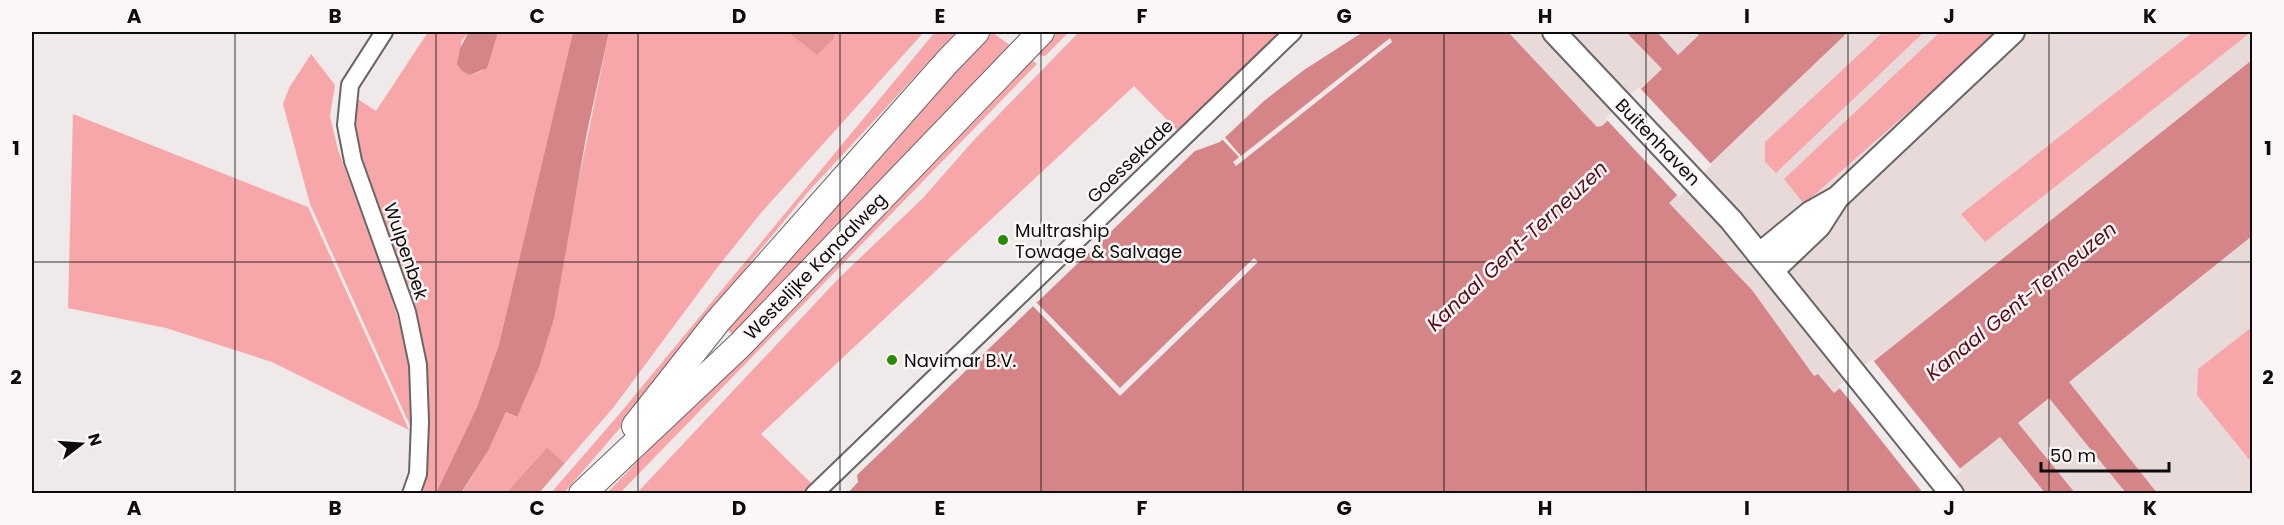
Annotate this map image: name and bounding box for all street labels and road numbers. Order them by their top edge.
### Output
street label: Buitenhaven [1610,93,1706,191]
street label: Goessekade [1081,113,1179,209]
street label: Westelijke Kanaalweg [738,187,892,345]
street label: Wulpenbek [378,199,434,303]

